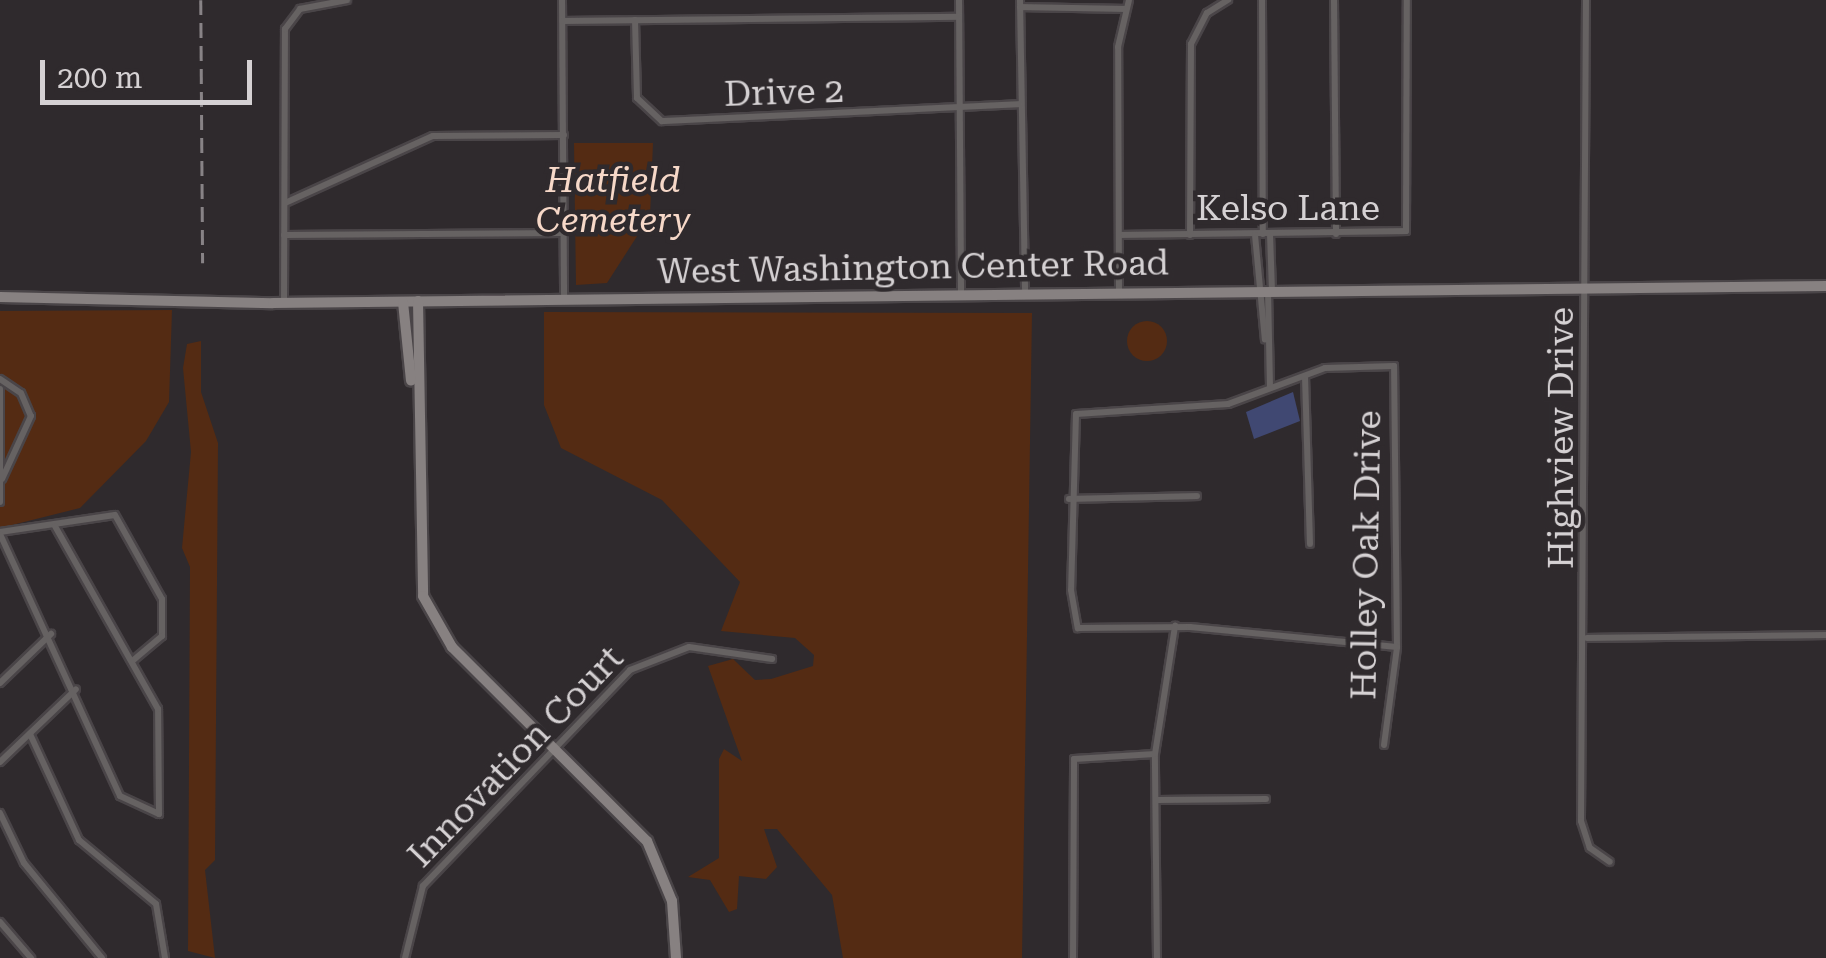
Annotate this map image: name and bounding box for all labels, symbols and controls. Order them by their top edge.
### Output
scale bar [45,40,258,102]
text: 200 m [57,60,142,95]
street label: Drive 2 [723,70,845,116]
park label: Hatfield Cemetery [536,160,690,242]
street label: Kelso Lane [1196,188,1380,230]
street label: West Washington Center Road [657,243,1169,293]
street label: Highview Drive [1541,307,1583,569]
street label: Holley Oak Drive [1343,410,1391,700]
street label: Innovation Court [400,638,632,876]

